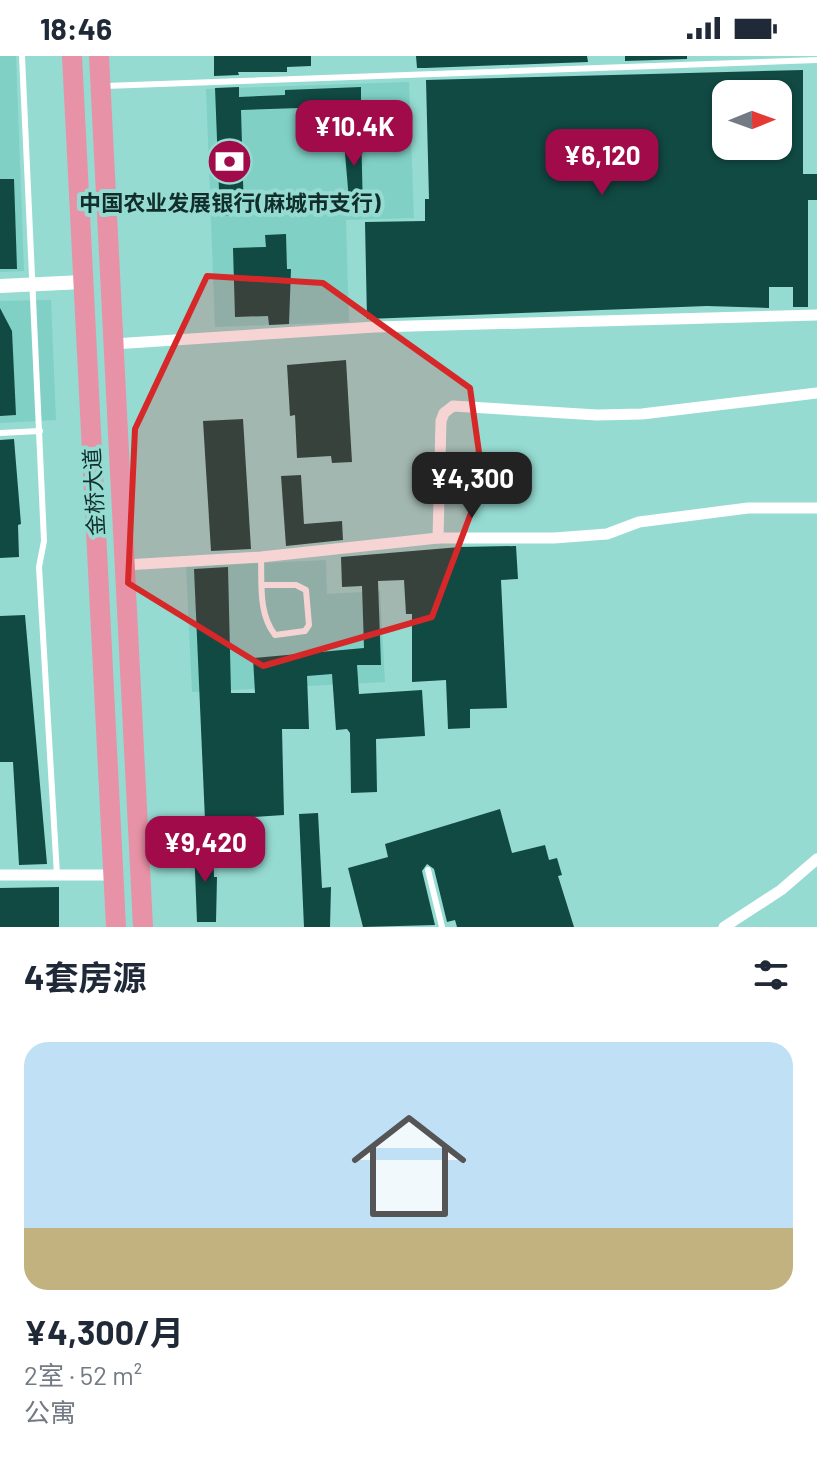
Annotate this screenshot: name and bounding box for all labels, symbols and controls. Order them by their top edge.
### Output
text: 18:46 [40,10,112,46]
north arrow [712,80,792,160]
map controls [712,80,792,160]
pin: ¥10.4K [289,100,419,168]
text: ¥10.4K [314,110,394,141]
pin: ¥6,120 [537,129,667,197]
bank icon: 中国农业发展银行(麻城市支行) [206,138,254,186]
text: ¥6,120 [563,139,641,170]
place label: 中国农业发展银行(麻城市支行) [79,189,381,215]
street label: 金桥大道 [78,447,108,537]
pin: ¥4,300 [407,452,537,520]
text: ¥4,300 [430,462,514,493]
pin: ¥9,420 [140,816,270,884]
text: ¥9,420 [163,826,247,857]
icon: filters [749,953,793,997]
text: 4套房源 [24,956,147,997]
icon: home [337,1094,481,1238]
text: ¥4,300/月 [24,1311,184,1352]
text: 2室 · 52 m² [24,1359,142,1390]
text: 公寓 [24,1396,76,1427]

